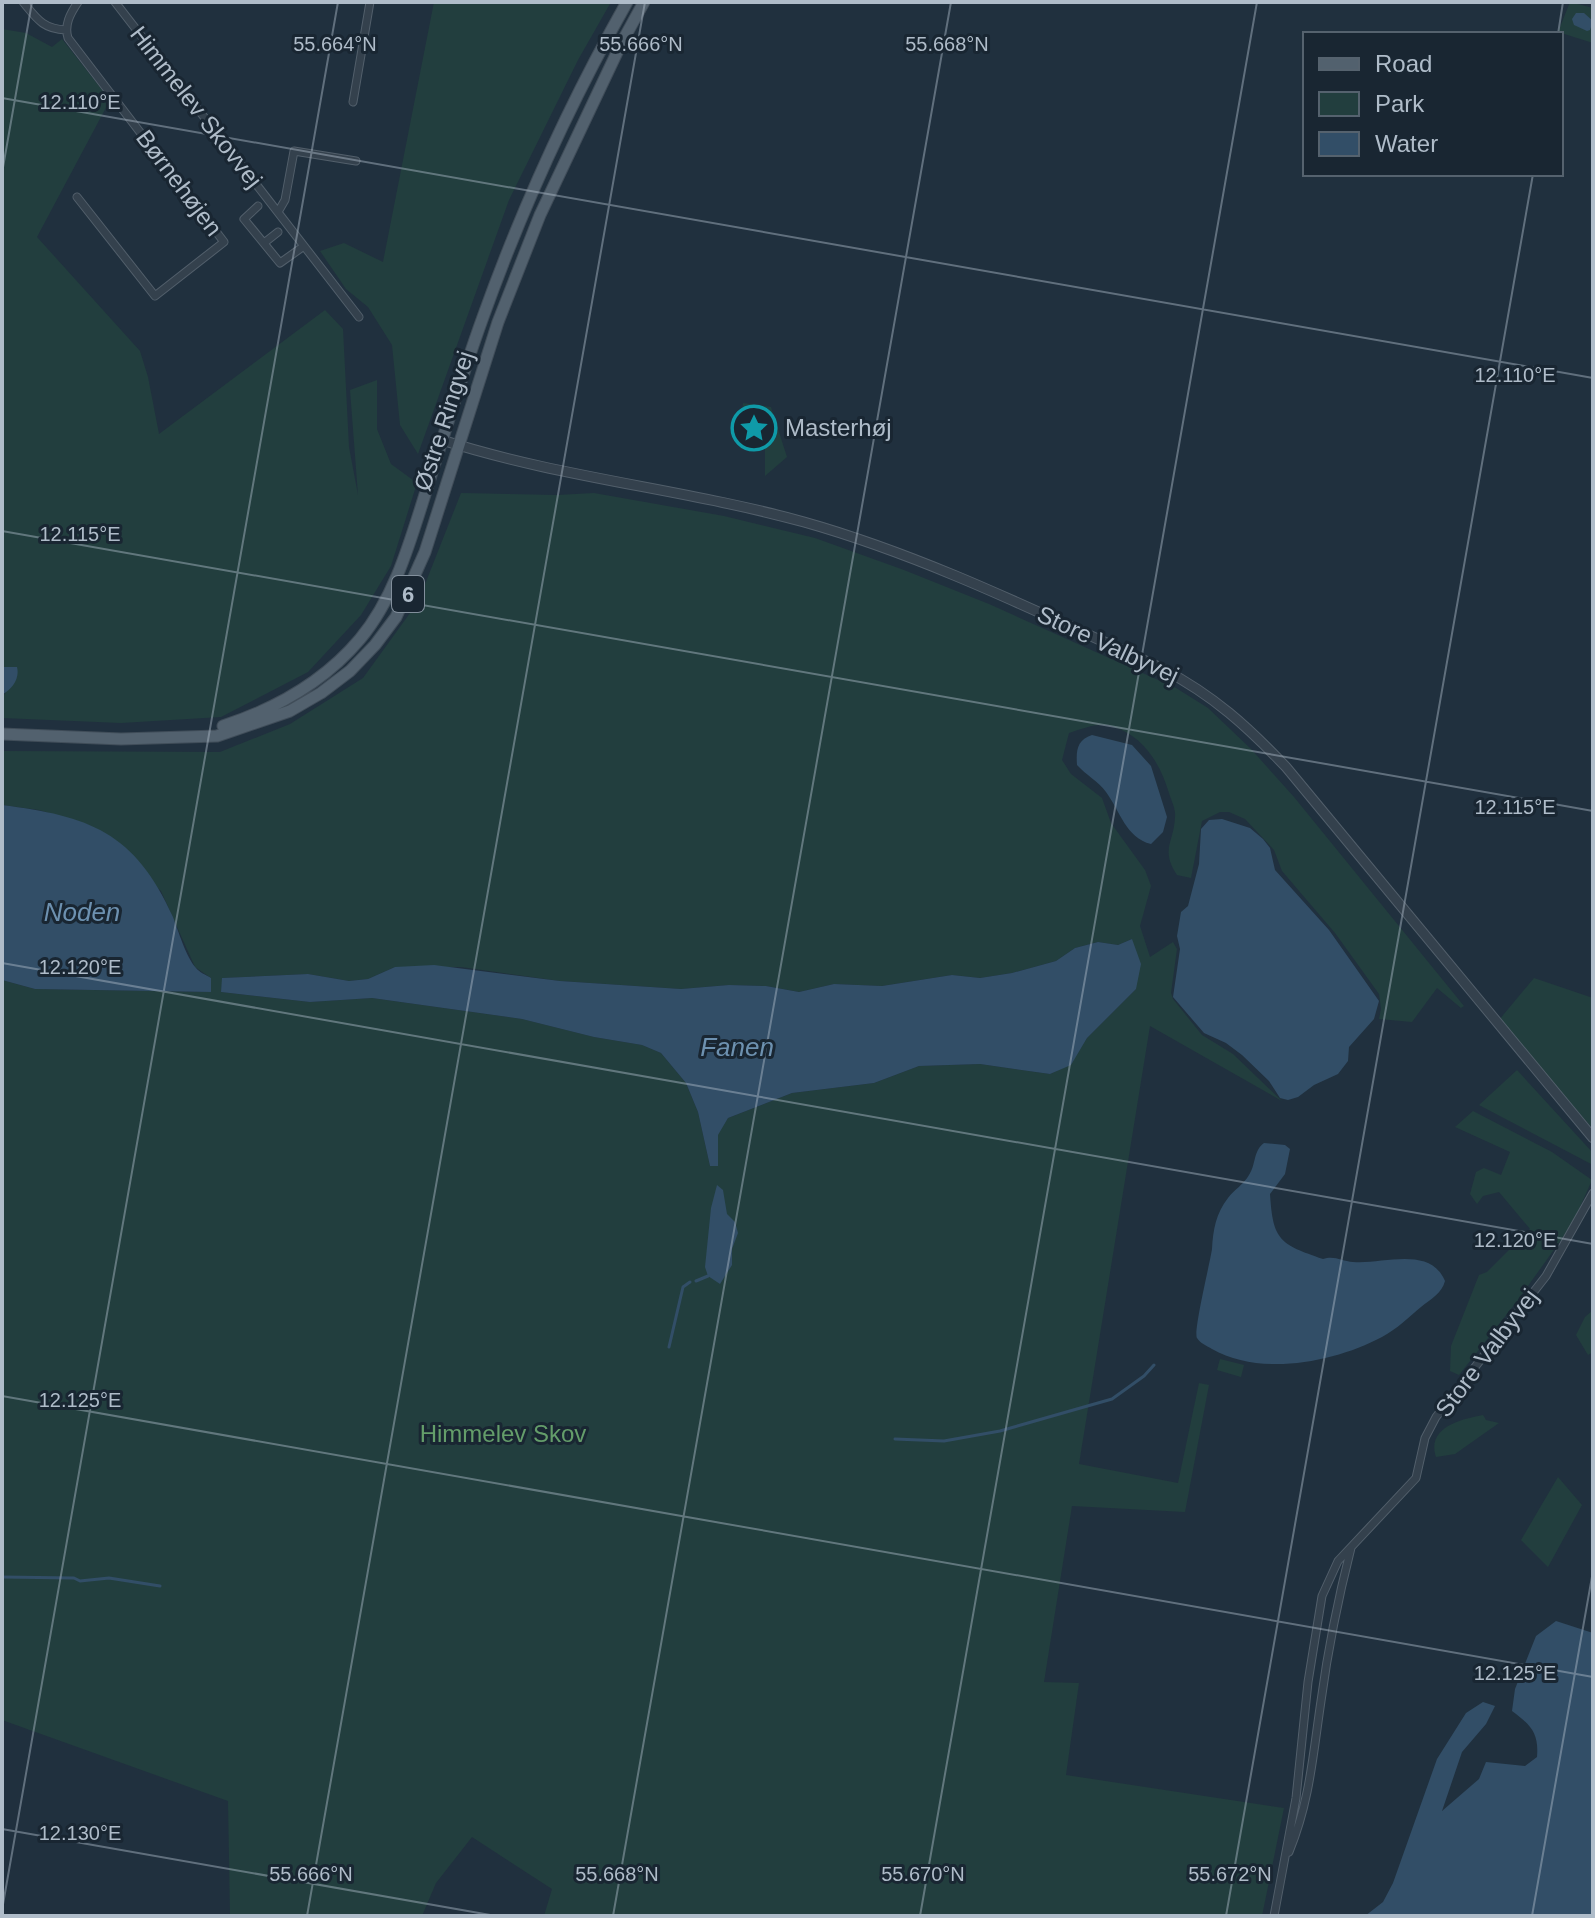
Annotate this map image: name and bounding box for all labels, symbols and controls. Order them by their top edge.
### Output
street label: Himmelev Skovvej [125,21,268,193]
legend [1303,32,1563,176]
text: 55.664°N [293,33,377,55]
text: 55.666°N [599,33,683,55]
text: 55.668°N [905,33,989,55]
text: Road [1375,50,1432,77]
text: Park [1375,90,1425,117]
text: 12.110°E [39,91,121,113]
street label: Børnehøjen [131,125,228,241]
text: Water [1375,130,1438,157]
street label: Østre Ringvej [408,348,479,494]
text: 12.110°E [1474,364,1556,386]
place icon: Masterhøj [730,404,778,452]
place label: Masterhøj [785,414,892,441]
text: 12.115°E [39,523,121,545]
road number: 6 [392,576,424,612]
street label: Store Valbyvej [1033,600,1183,689]
text: 12.115°E [1474,796,1556,818]
water label: Noden [44,897,120,927]
text: 12.120°E [39,956,121,978]
water label: Fanen [700,1032,774,1062]
text: 12.120°E [1474,1229,1556,1251]
street label: Store Valbyvej [1430,1283,1543,1422]
text: 12.125°E [39,1389,121,1411]
park label: Himmelev Skov [420,1420,586,1447]
text: 12.125°E [1474,1662,1556,1684]
text: 12.130°E [39,1822,121,1844]
text: 55.666°N [269,1863,353,1885]
text: 55.668°N [575,1863,659,1885]
text: 55.670°N [881,1863,965,1885]
text: 55.672°N [1188,1863,1272,1885]

